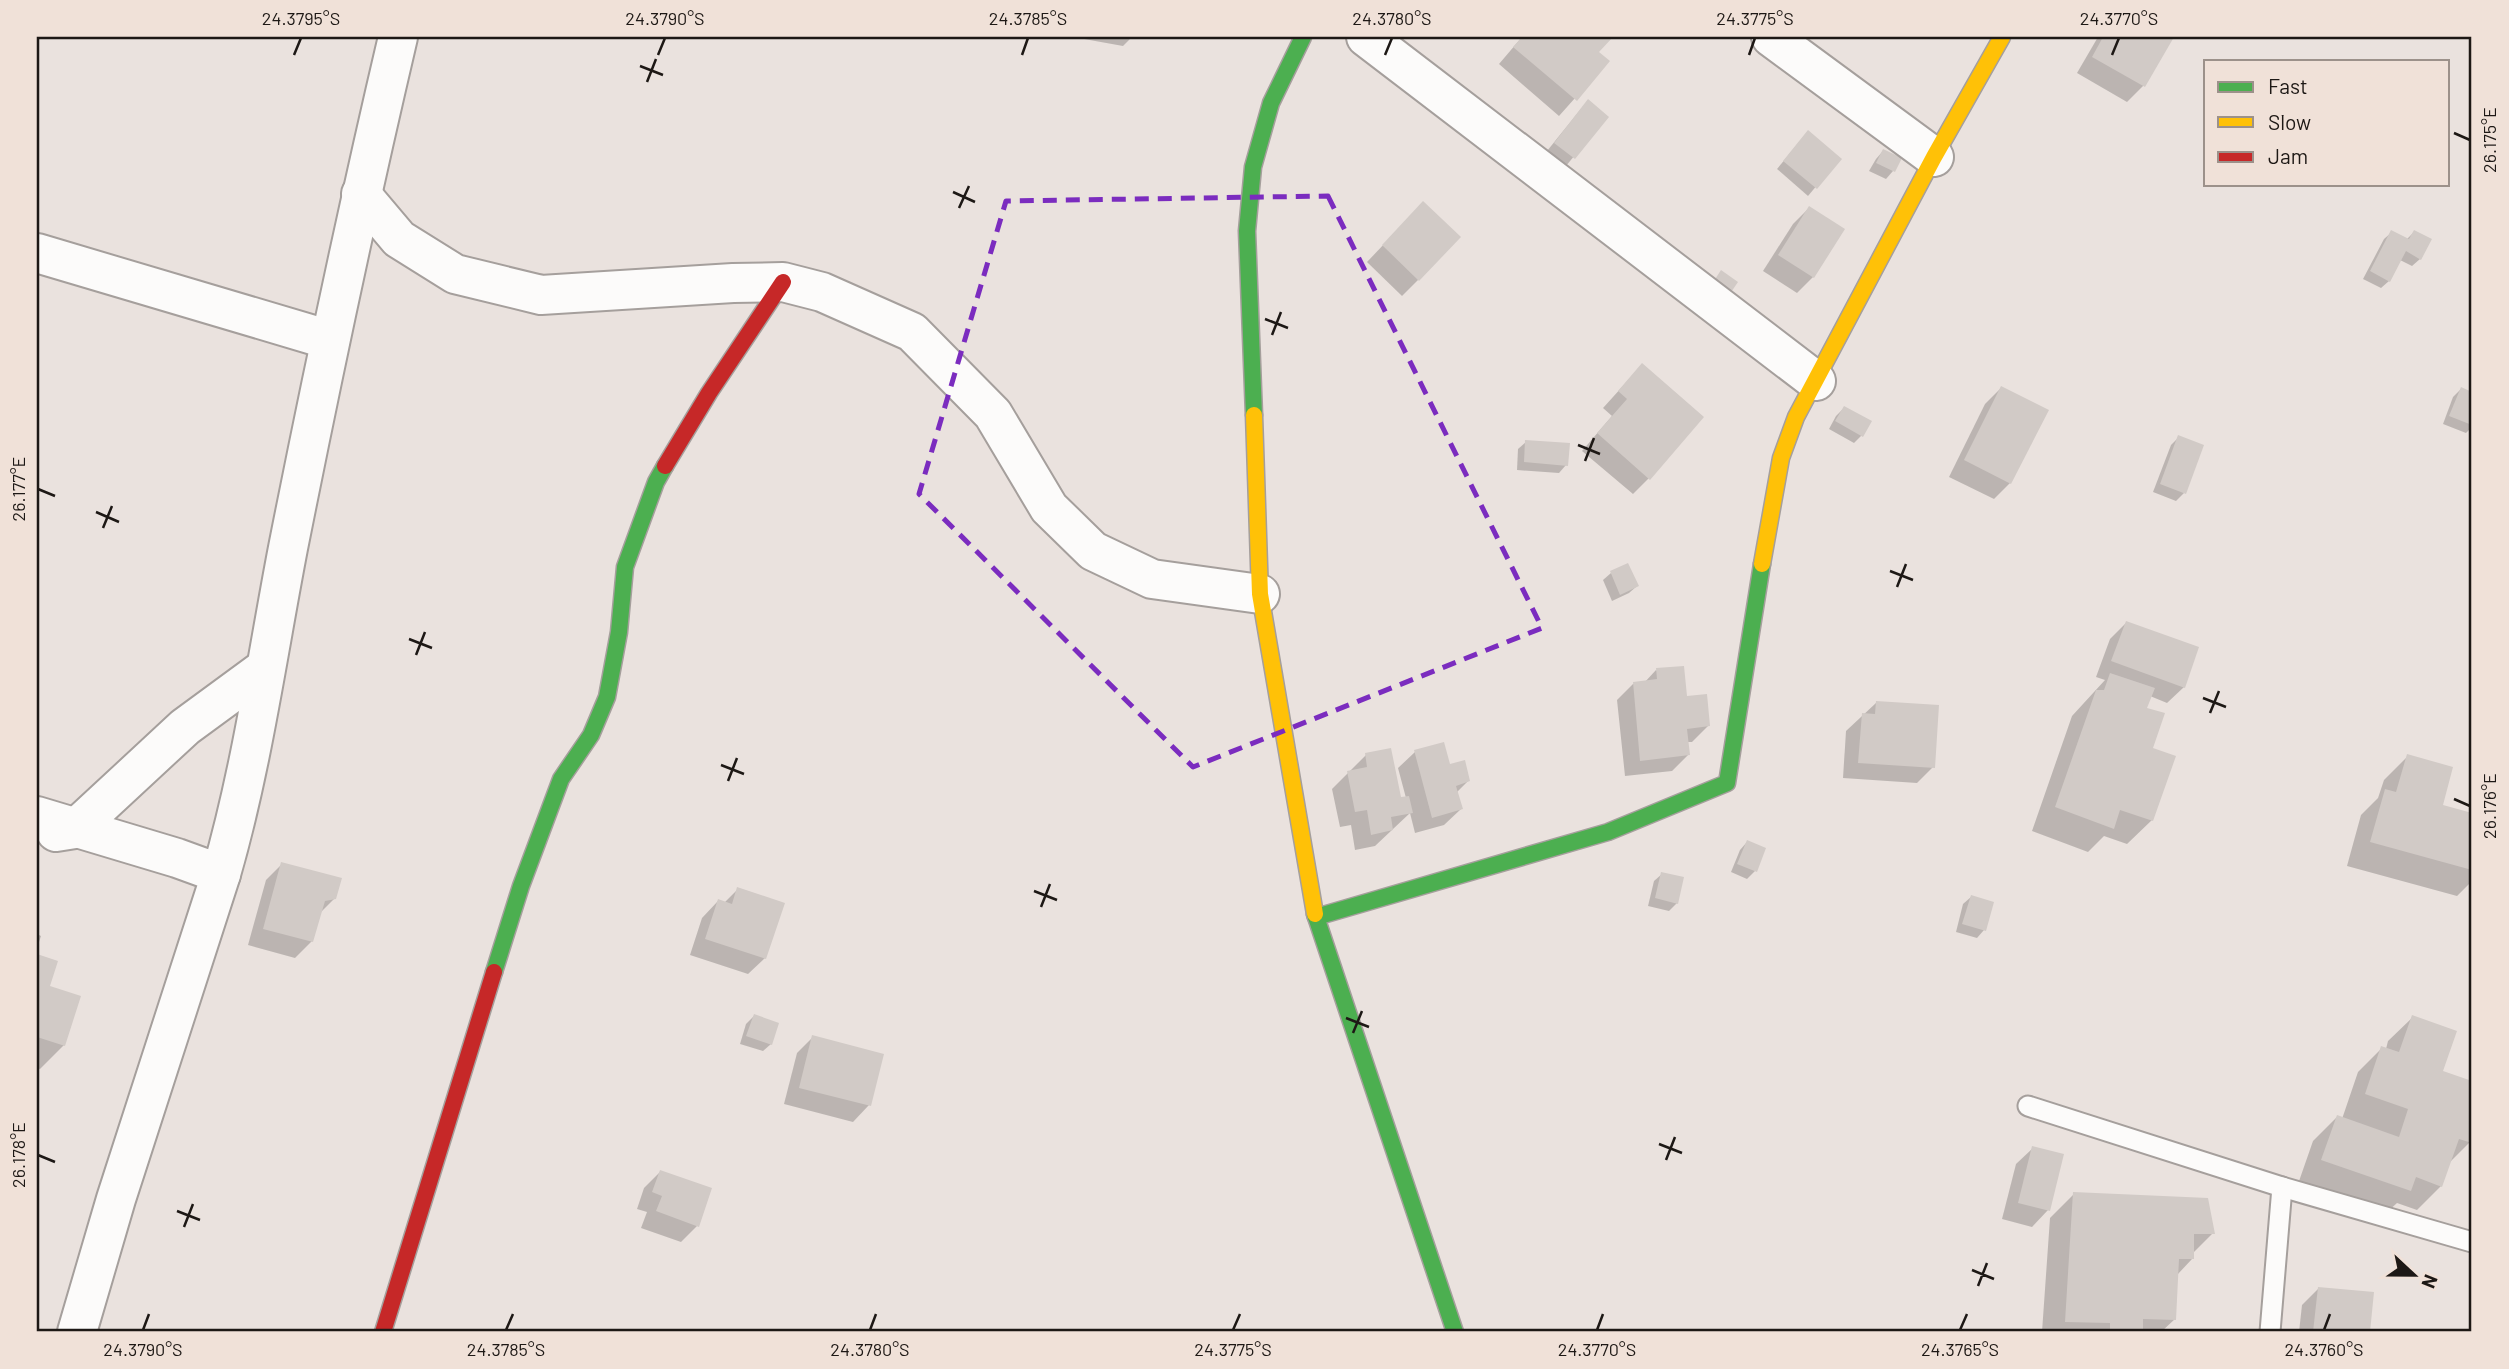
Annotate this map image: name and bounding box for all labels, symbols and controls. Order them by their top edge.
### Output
text: 24.3795°S [262,7,340,29]
text: 24.3790°S [625,7,705,29]
text: 24.3785°S [989,7,1067,29]
text: 24.3780°S [1352,7,1432,29]
text: 24.3775°S [1716,7,1794,29]
text: 24.3770°S [2080,7,2158,29]
legend [2204,60,2450,186]
text: Fast [2268,73,2308,98]
text: 26.175°E [2478,107,2500,173]
text: Slow [2268,109,2311,134]
text: Jam [2268,143,2308,168]
text: 26.177°E [7,457,29,522]
text: 26.176°E [2478,773,2500,839]
text: 26.178°E [7,1122,29,1188]
north arrow [2380,1240,2450,1310]
text: N [2417,1271,2443,1292]
text: 24.3790°S [103,1338,183,1360]
text: 24.3785°S [467,1338,545,1360]
text: 24.3780°S [830,1338,910,1360]
text: 24.3775°S [1194,1338,1272,1360]
text: 24.3770°S [1558,1338,1636,1360]
text: 24.3765°S [1921,1338,1999,1360]
text: 24.3760°S [2284,1338,2364,1360]

